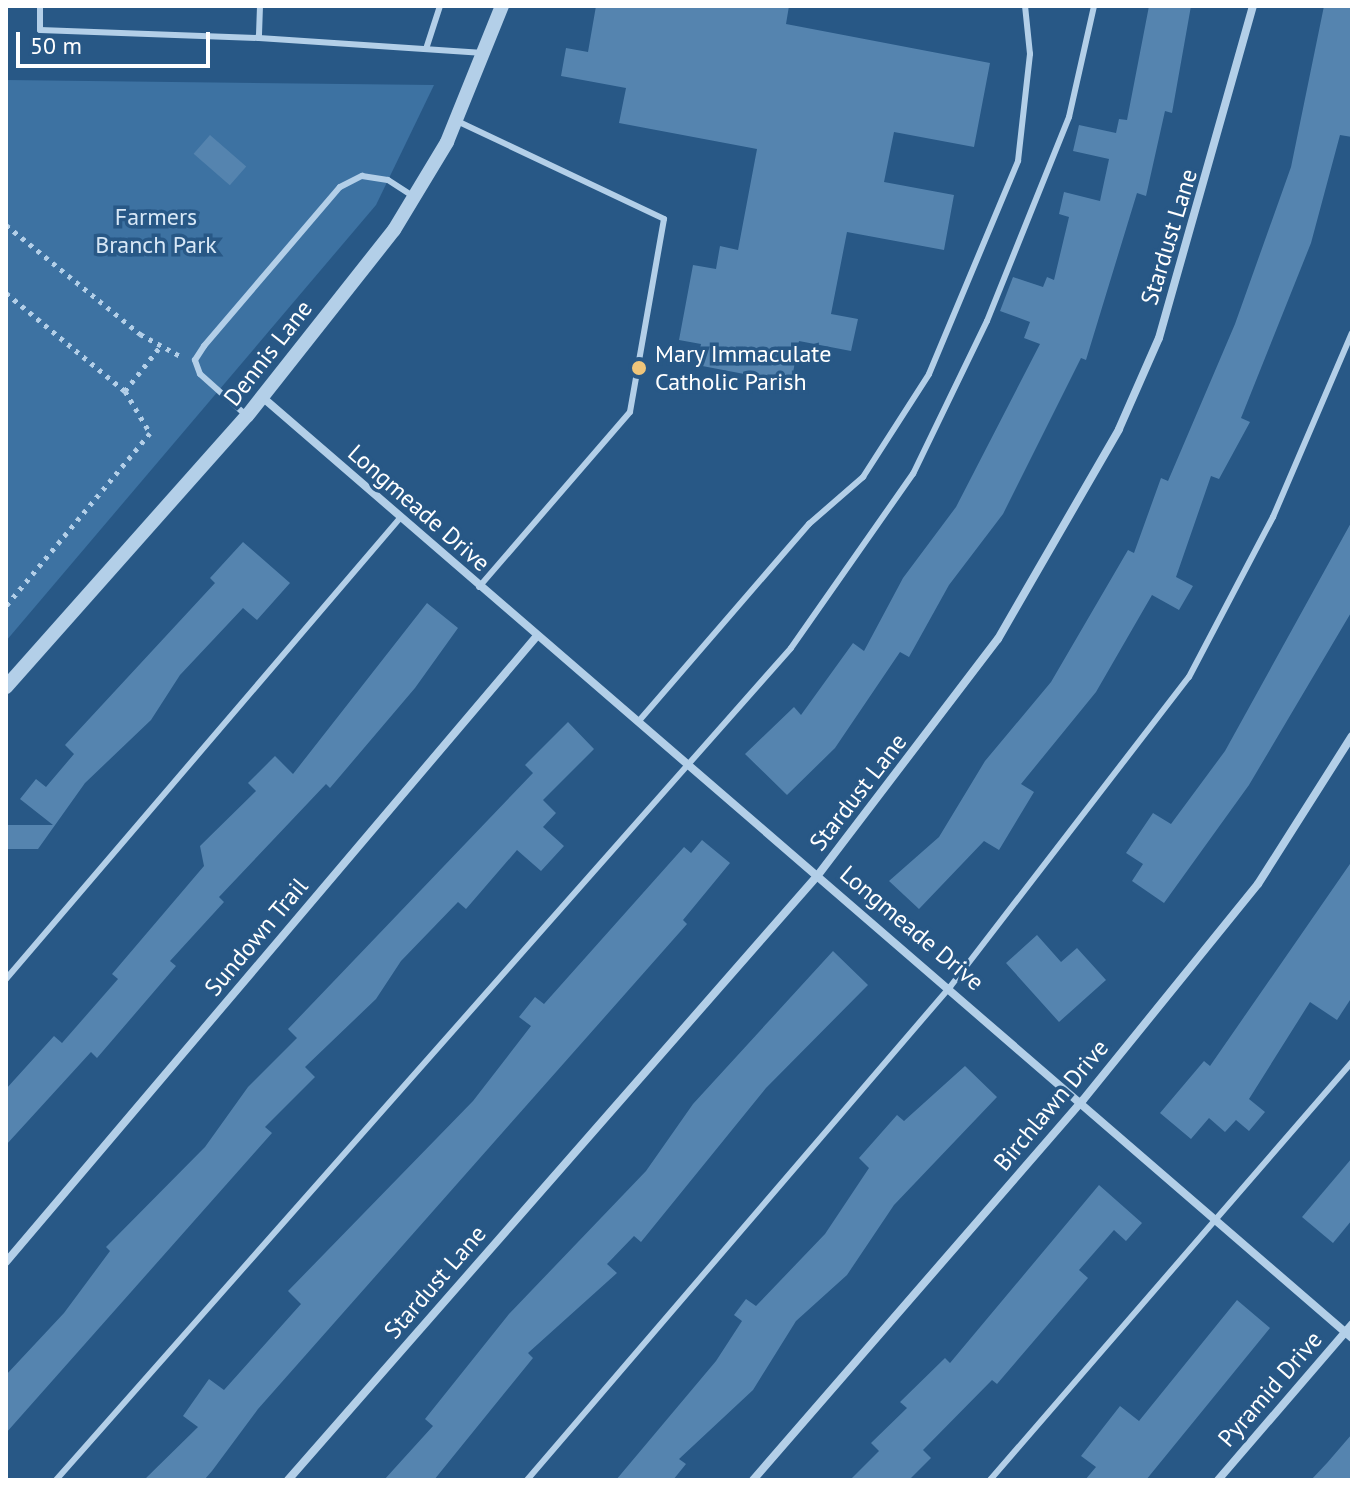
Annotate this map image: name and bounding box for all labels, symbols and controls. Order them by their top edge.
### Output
scale bar [20,16,214,66]
text: 50 m [30,30,82,61]
street label: Stardust Lane [1135,166,1203,308]
park label: Farmers Branch Park [95,203,217,259]
street label: Dennis Lane [218,294,318,412]
place label: Mary Immaculate Catholic Parish [655,340,832,396]
marker: Mary Immaculate Catholic Parish [630,359,648,377]
street label: Longmeade Drive [342,438,496,578]
street label: Stardust Lane [803,728,913,856]
street label: Longmeade Drive [834,860,990,996]
street label: Sundown Trail [198,872,314,1002]
street label: Birchlawn Drive [988,1034,1114,1176]
street label: Stardust Lane [378,1219,492,1345]
street label: Pyramid Drive [1212,1325,1328,1453]

